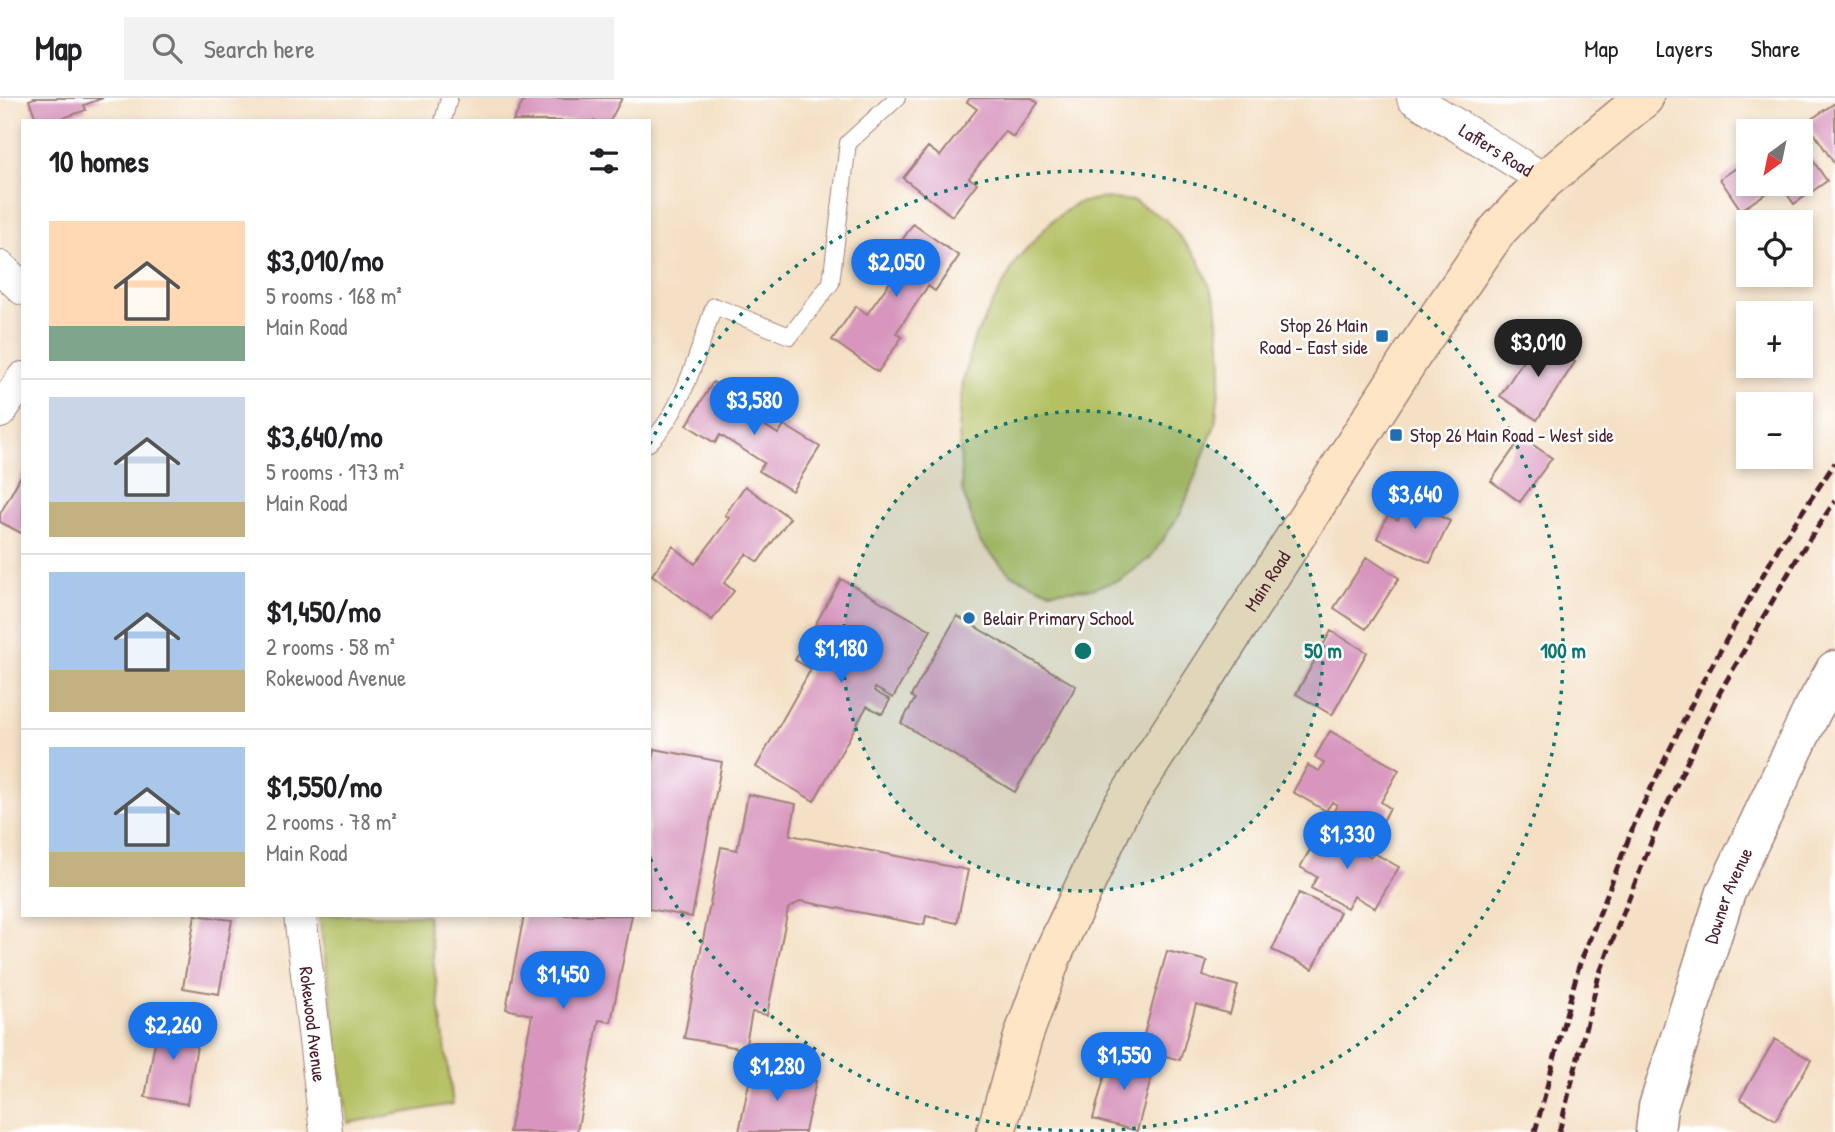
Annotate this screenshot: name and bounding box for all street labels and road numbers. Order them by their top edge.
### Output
street label: Laffers Road [1454,117,1539,183]
street label: Main Road [1238,545,1296,616]
street label: Downer Avenue [1697,843,1759,947]
street label: Rokewood Avenue [293,965,333,1084]

